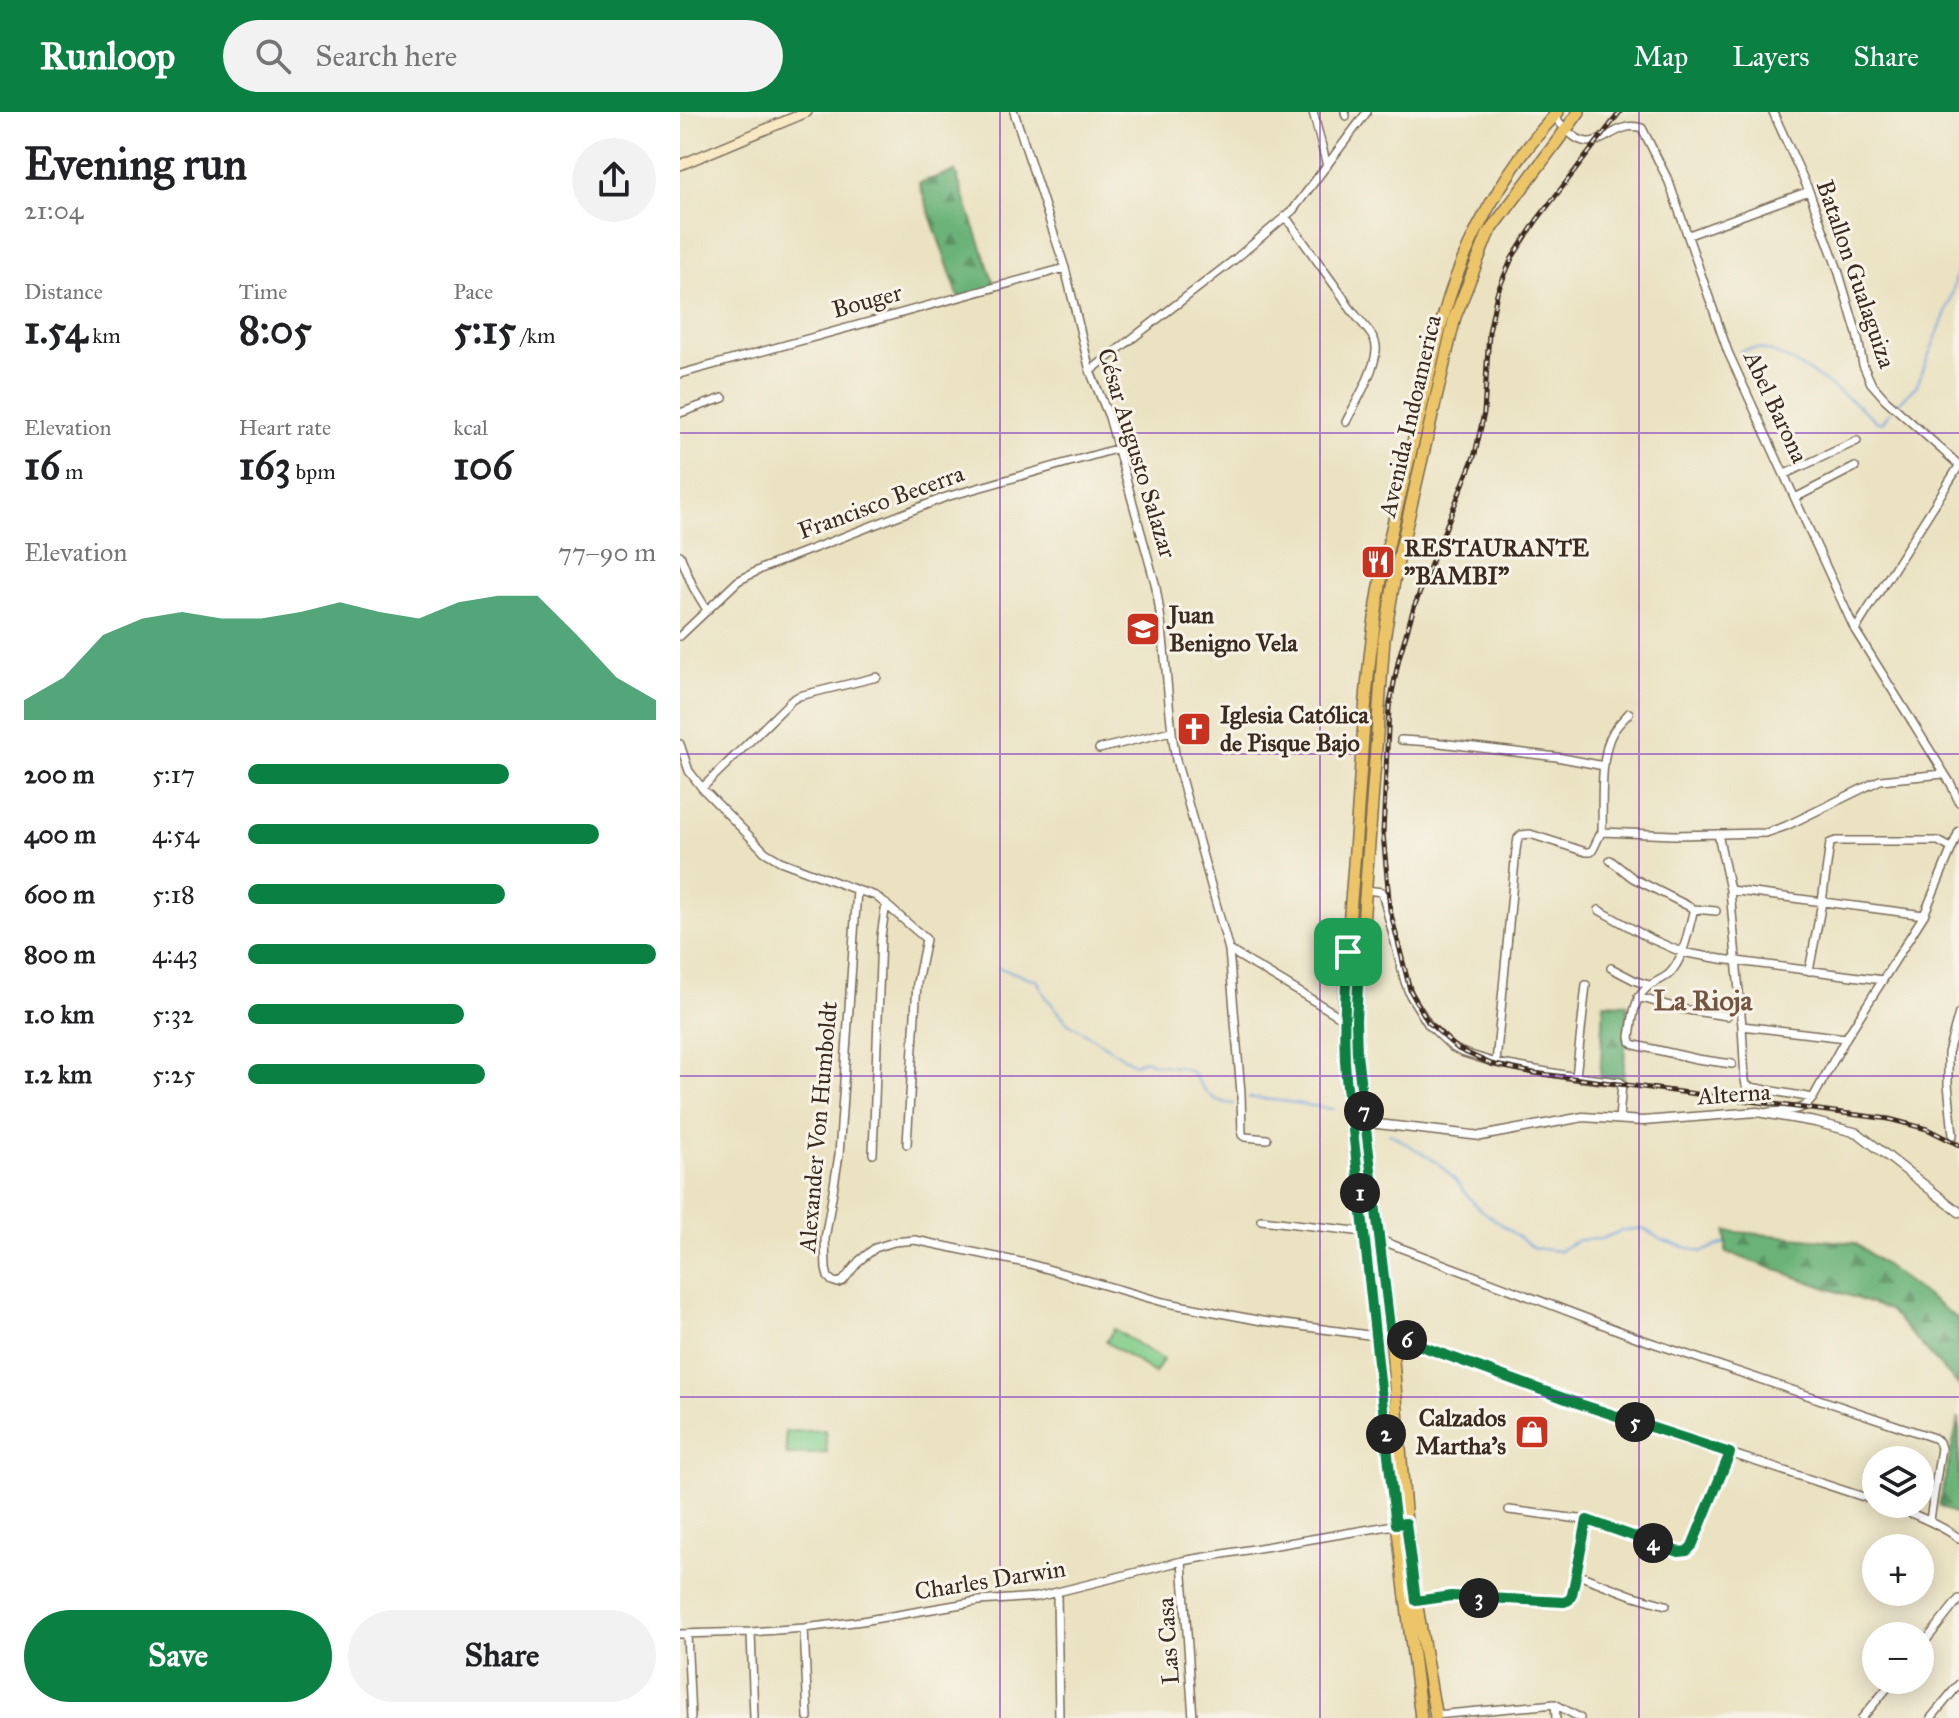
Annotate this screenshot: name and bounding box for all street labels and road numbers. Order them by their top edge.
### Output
street label: Batallon Gualaguiza [1810,176,1903,373]
street label: Bouger [829,277,905,325]
street label: Avenida Indoamerica [1372,311,1448,521]
street label: César Augusto Salazar [1091,344,1183,562]
street label: Abel Barona [1737,345,1815,468]
street label: Francisco Becerra [794,458,969,546]
street label: Alexander Von Humboldt [792,1000,844,1255]
street label: Alterna [1695,1076,1772,1112]
street label: Charles Darwin [912,1553,1068,1607]
street label: Las Casa [1150,1596,1186,1686]

